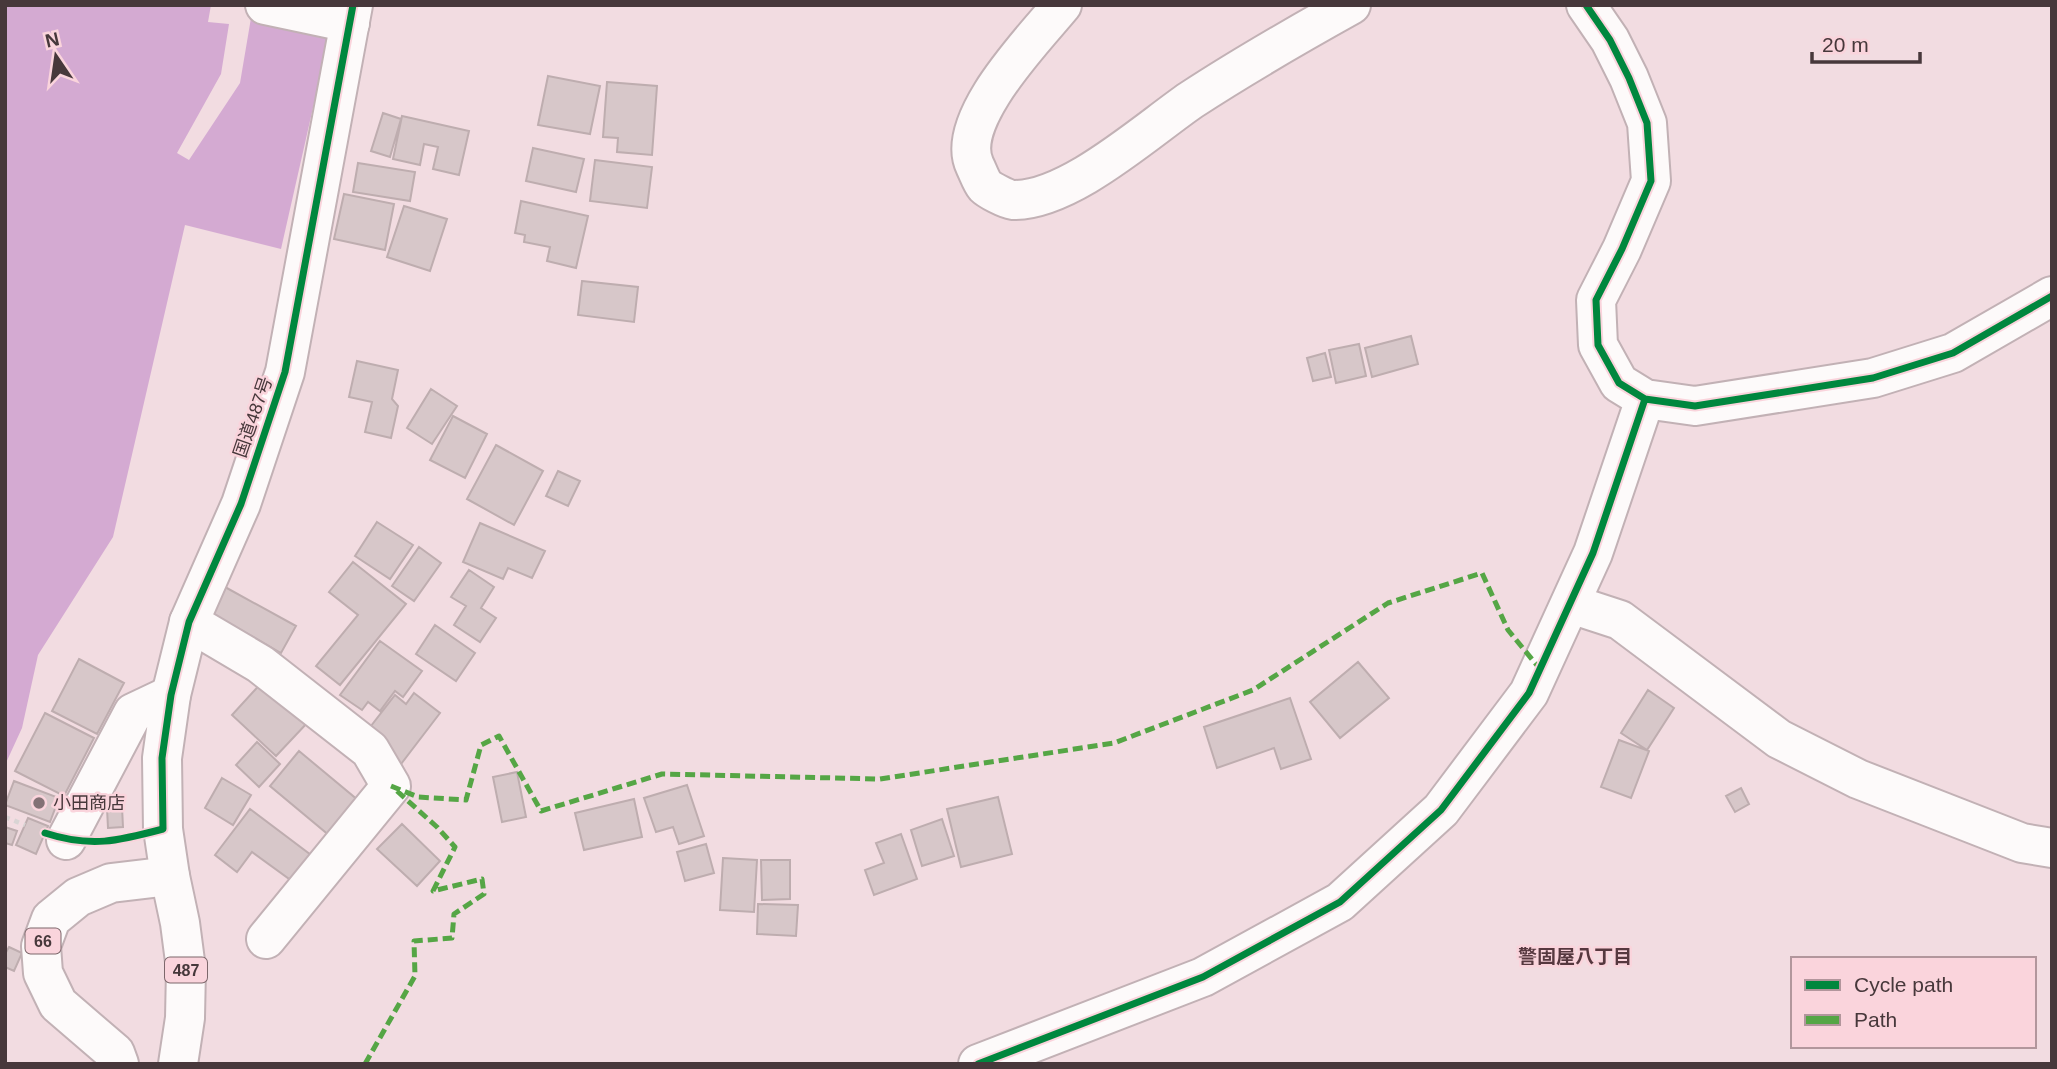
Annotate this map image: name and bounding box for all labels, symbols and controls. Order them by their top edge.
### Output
north arrow [21,21,91,91]
scale bar [1812,21,1920,65]
text: N [43,28,61,52]
text: 20 m [1822,33,1869,56]
street label: 国道487号 [230,374,276,460]
place label: 小田商店 [53,793,125,813]
marker: 小田商店 [31,795,47,811]
road number: 66 [26,928,60,953]
district label: 警固屋八丁目 [1518,946,1632,967]
legend [1791,957,2036,1048]
road number: 487 [165,958,207,982]
text: Cycle path [1854,973,1953,996]
text: Path [1854,1008,1897,1031]

